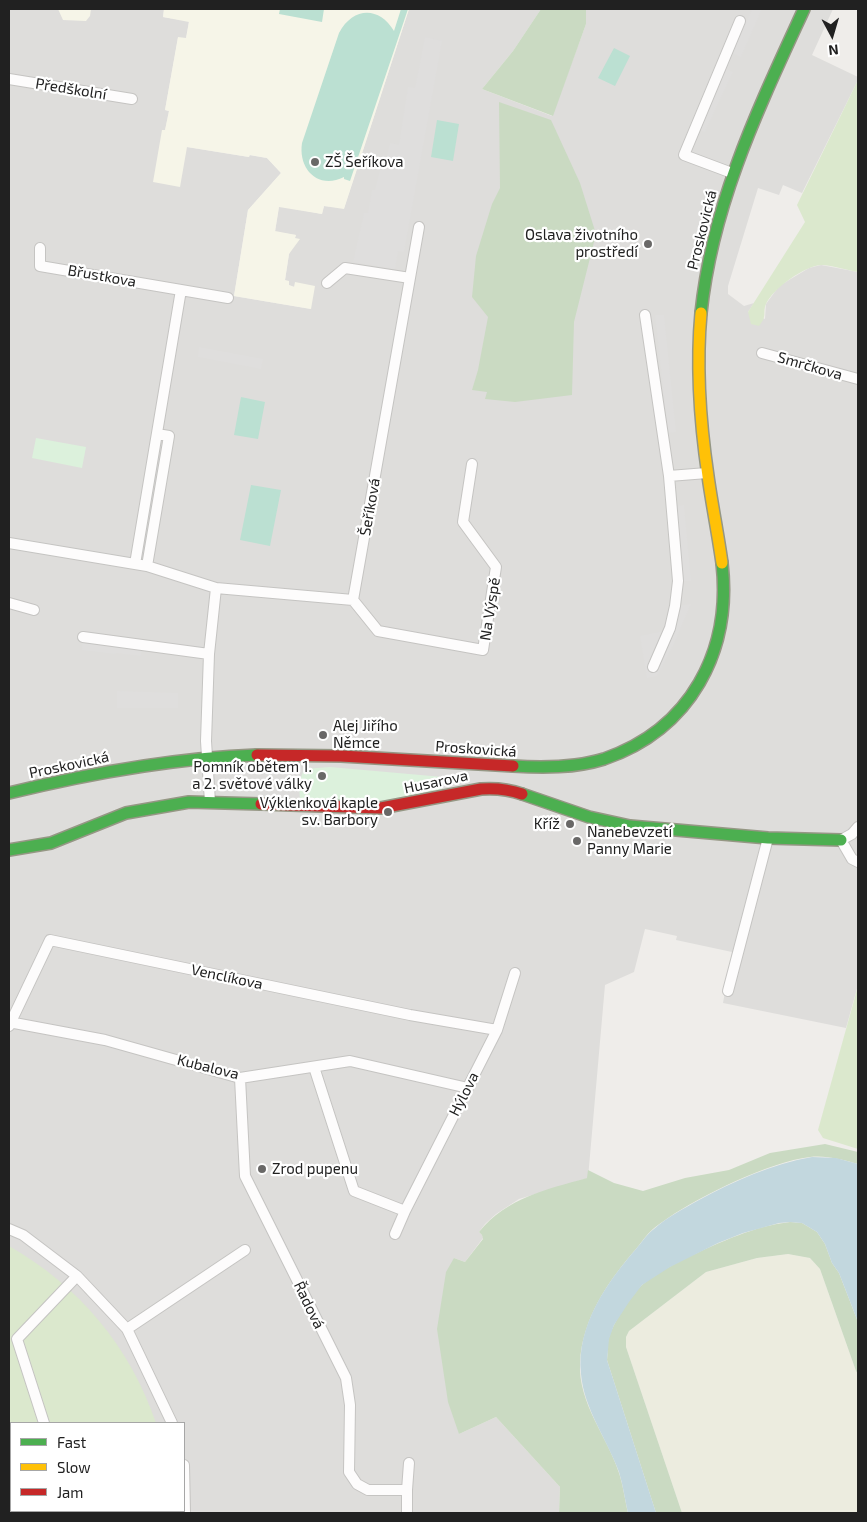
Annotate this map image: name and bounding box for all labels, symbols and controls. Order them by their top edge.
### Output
north arrow [807,10,857,60]
text: N [828,41,840,59]
street label: Předškolní [34,74,108,104]
place label: ZŠ Šeříkova [325,153,403,171]
marker: ZŠ Šeříkova [309,156,321,168]
street label: Proskovická [683,188,721,272]
place label: Oslava životního prostředí [525,226,638,261]
marker: Oslava životního prostředí [642,238,654,250]
street label: Břustkova [66,261,138,291]
street label: Smrčkova [775,348,845,384]
street label: Šeříková [356,477,384,537]
street label: Na Výspě [476,576,504,642]
place label: Alej Jiřího Němce [333,717,398,752]
marker: Alej Jiřího Němce [317,729,329,741]
street label: Proskovická [435,737,517,761]
street label: Proskovická [27,748,111,782]
place label: Pomník obětem 1. a 2. světové války [192,758,312,793]
street label: Husarova [402,766,470,798]
marker: Pomník obětem 1. a 2. světové války [316,770,328,782]
place label: Výklenková kaple sv. Barbory [260,794,378,829]
marker: Výklenková kaple sv. Barbory [382,806,394,818]
place label: Kříž [534,815,560,833]
marker: Kříž [564,818,576,830]
place label: Nanebevzetí Panny Marie [587,823,672,858]
marker: Nanebevzetí Panny Marie [571,835,583,847]
street label: Venclíkova [190,961,264,993]
street label: Kubalova [175,1051,241,1083]
street label: Hýlova [445,1069,483,1119]
place label: Zrod pupenu [272,1160,358,1178]
marker: Zrod pupenu [256,1163,268,1175]
street label: Řadová [290,1278,328,1332]
legend [10,1422,185,1512]
text: Fast [57,1433,86,1451]
text: Slow [57,1458,91,1476]
text: Jam [57,1483,83,1501]

